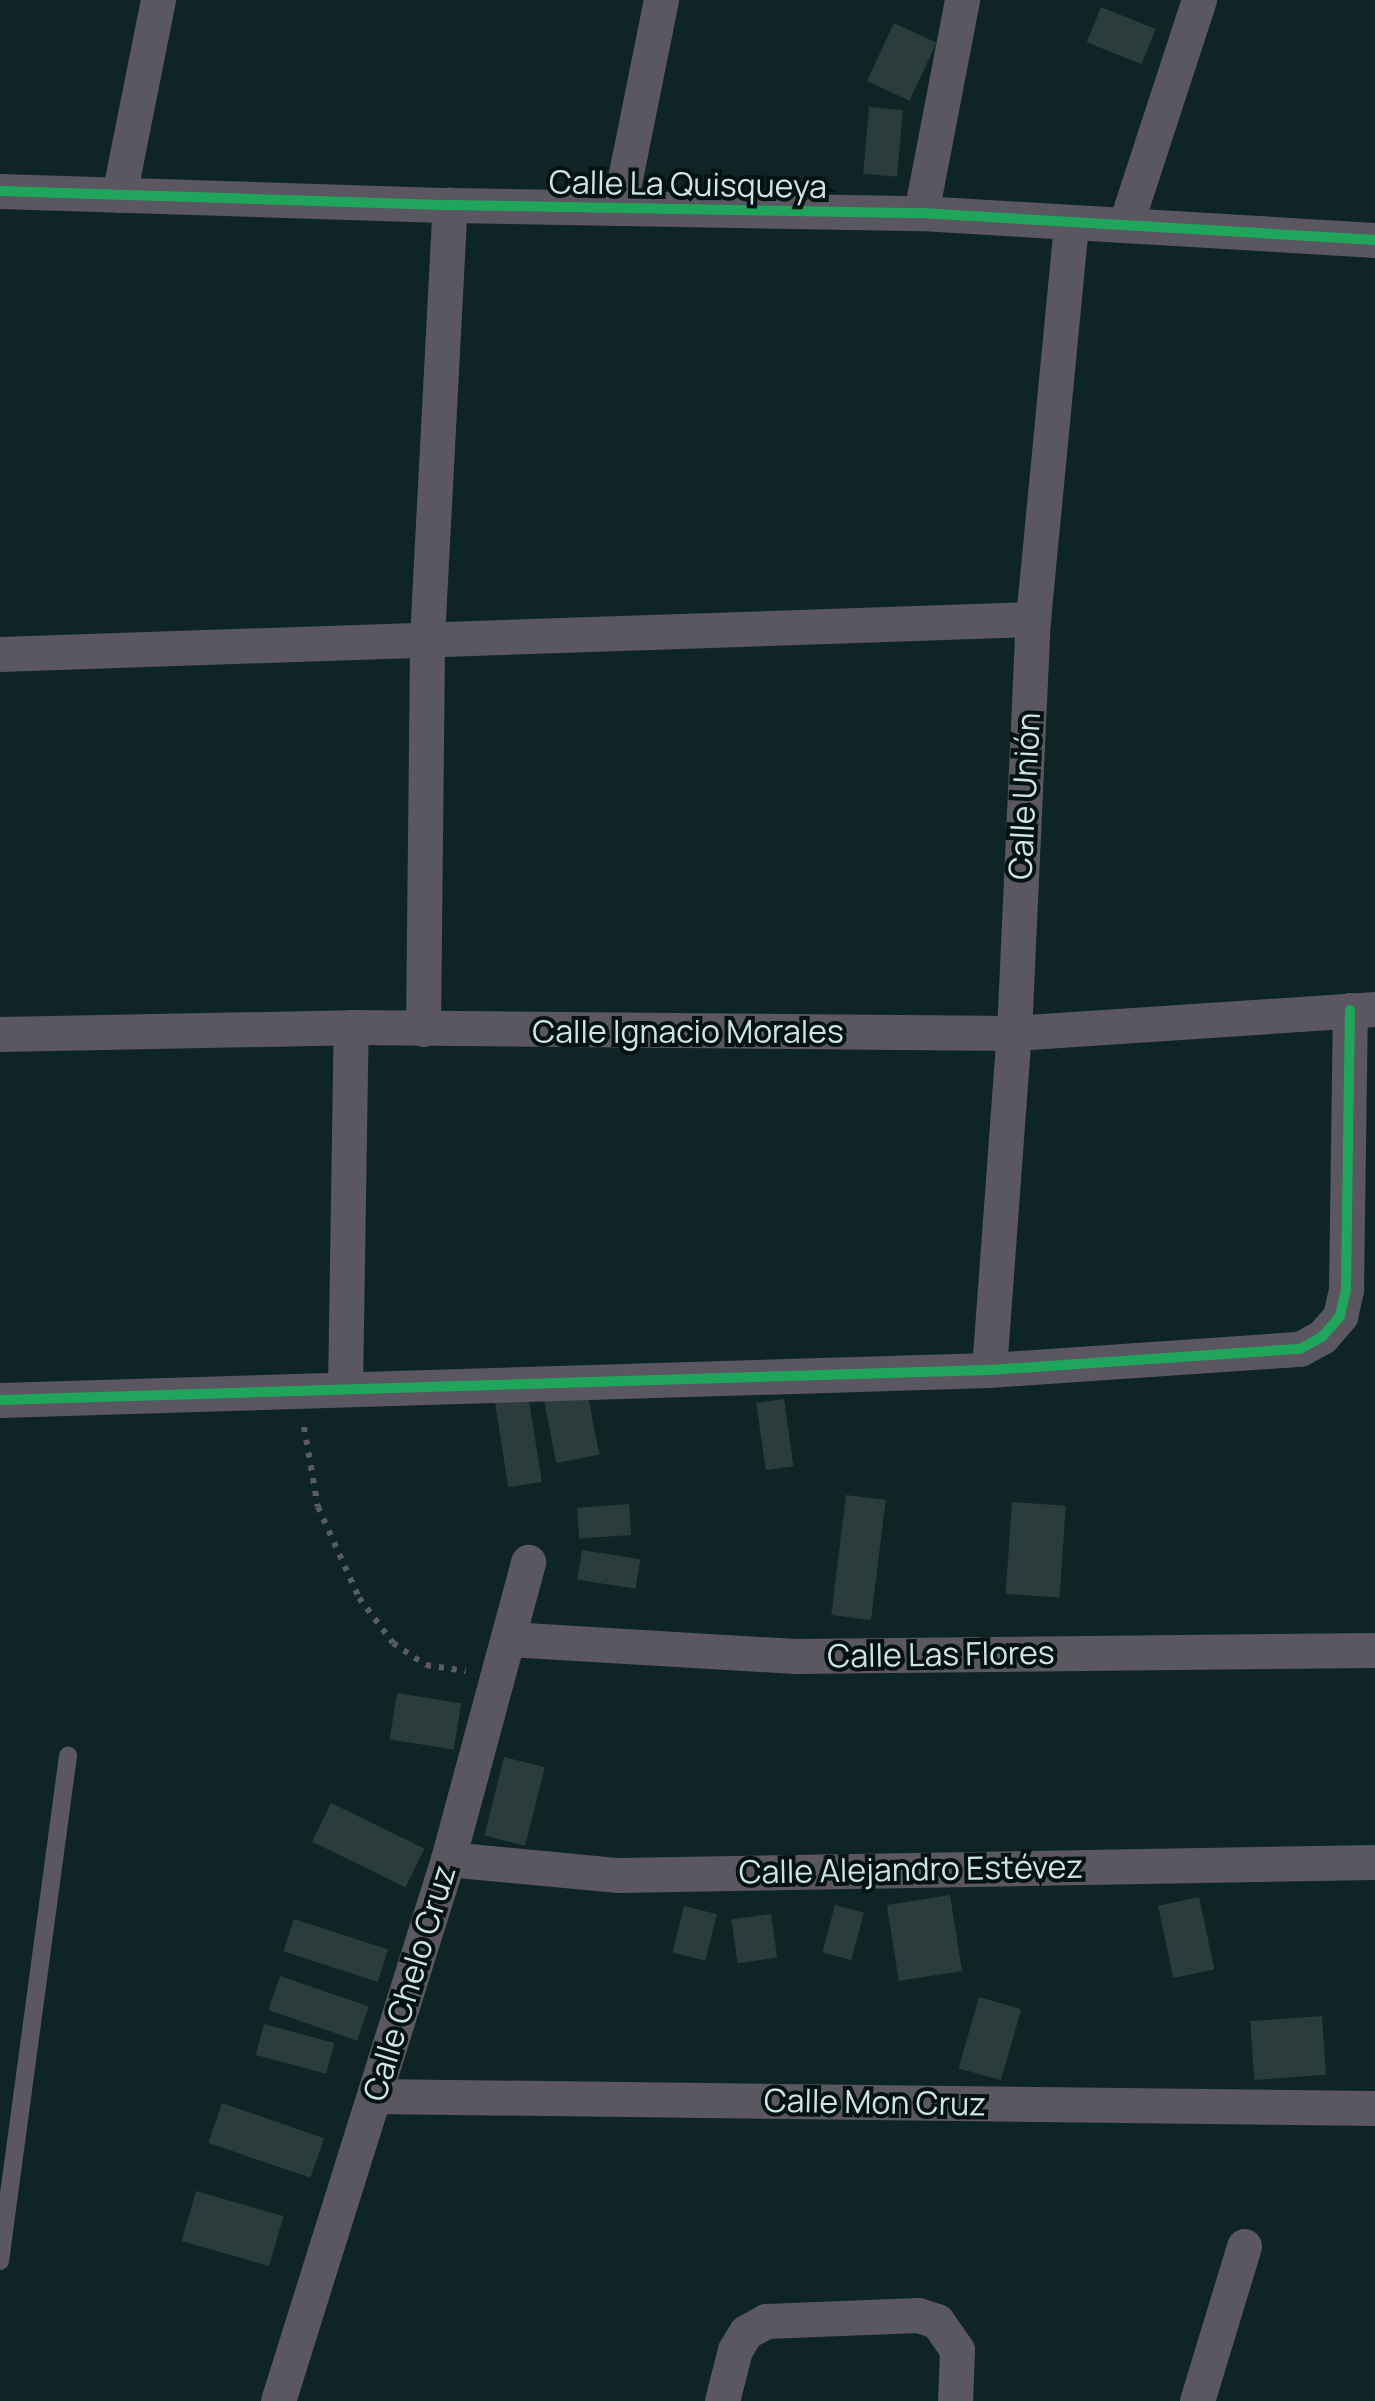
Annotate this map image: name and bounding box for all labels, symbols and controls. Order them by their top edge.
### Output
street label: Calle La Quisqueya [549,162,827,206]
street label: Calle Unión [1000,711,1048,881]
street label: Calle Ignacio Morales [532,1012,844,1050]
street label: Calle Las Flores [827,1633,1055,1675]
street label: Calle Alejandro Estévez [738,1847,1084,1891]
street label: Calle Chelo Cruz [355,1860,463,2106]
street label: Calle Mon Cruz [764,2081,986,2123]

